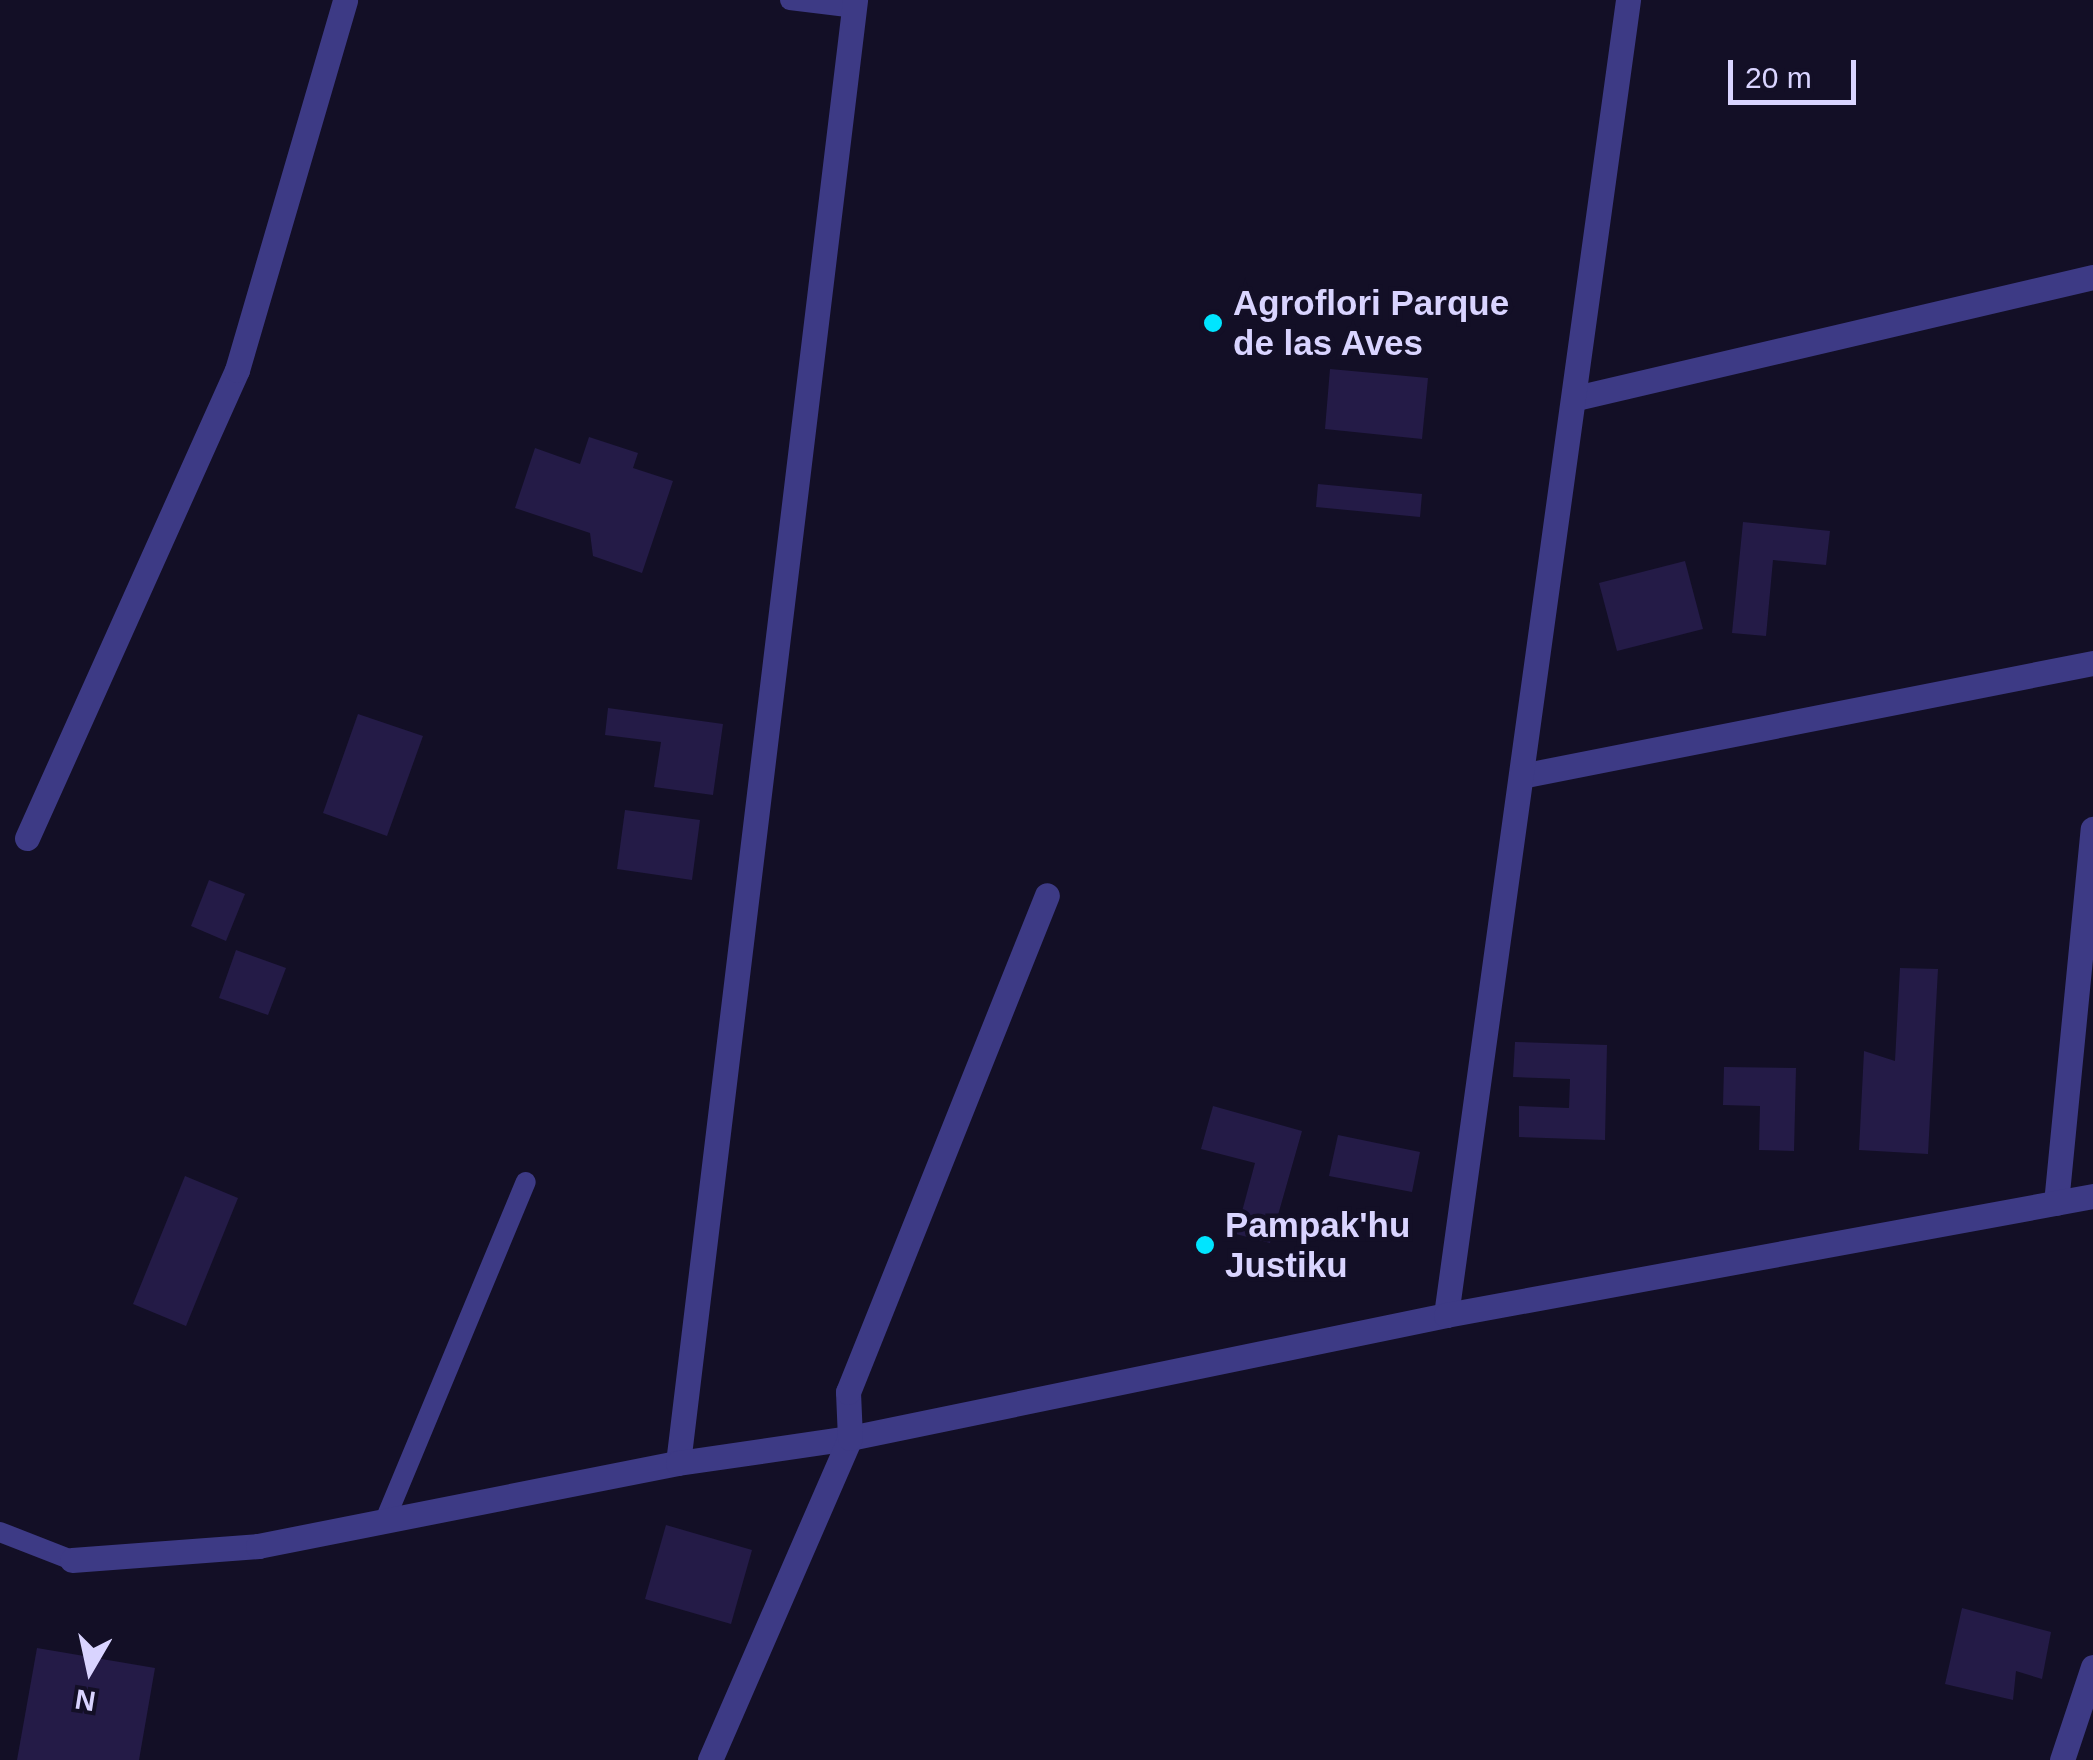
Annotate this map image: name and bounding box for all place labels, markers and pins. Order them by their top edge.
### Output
place label: Agroflori Parque de las Aves [1233,282,1509,364]
marker: Agroflori Parque de las Aves [1202,312,1224,334]
place label: Pampak'hu Justiku [1225,1204,1410,1286]
marker: Pampak'hu Justiku [1194,1234,1216,1256]

